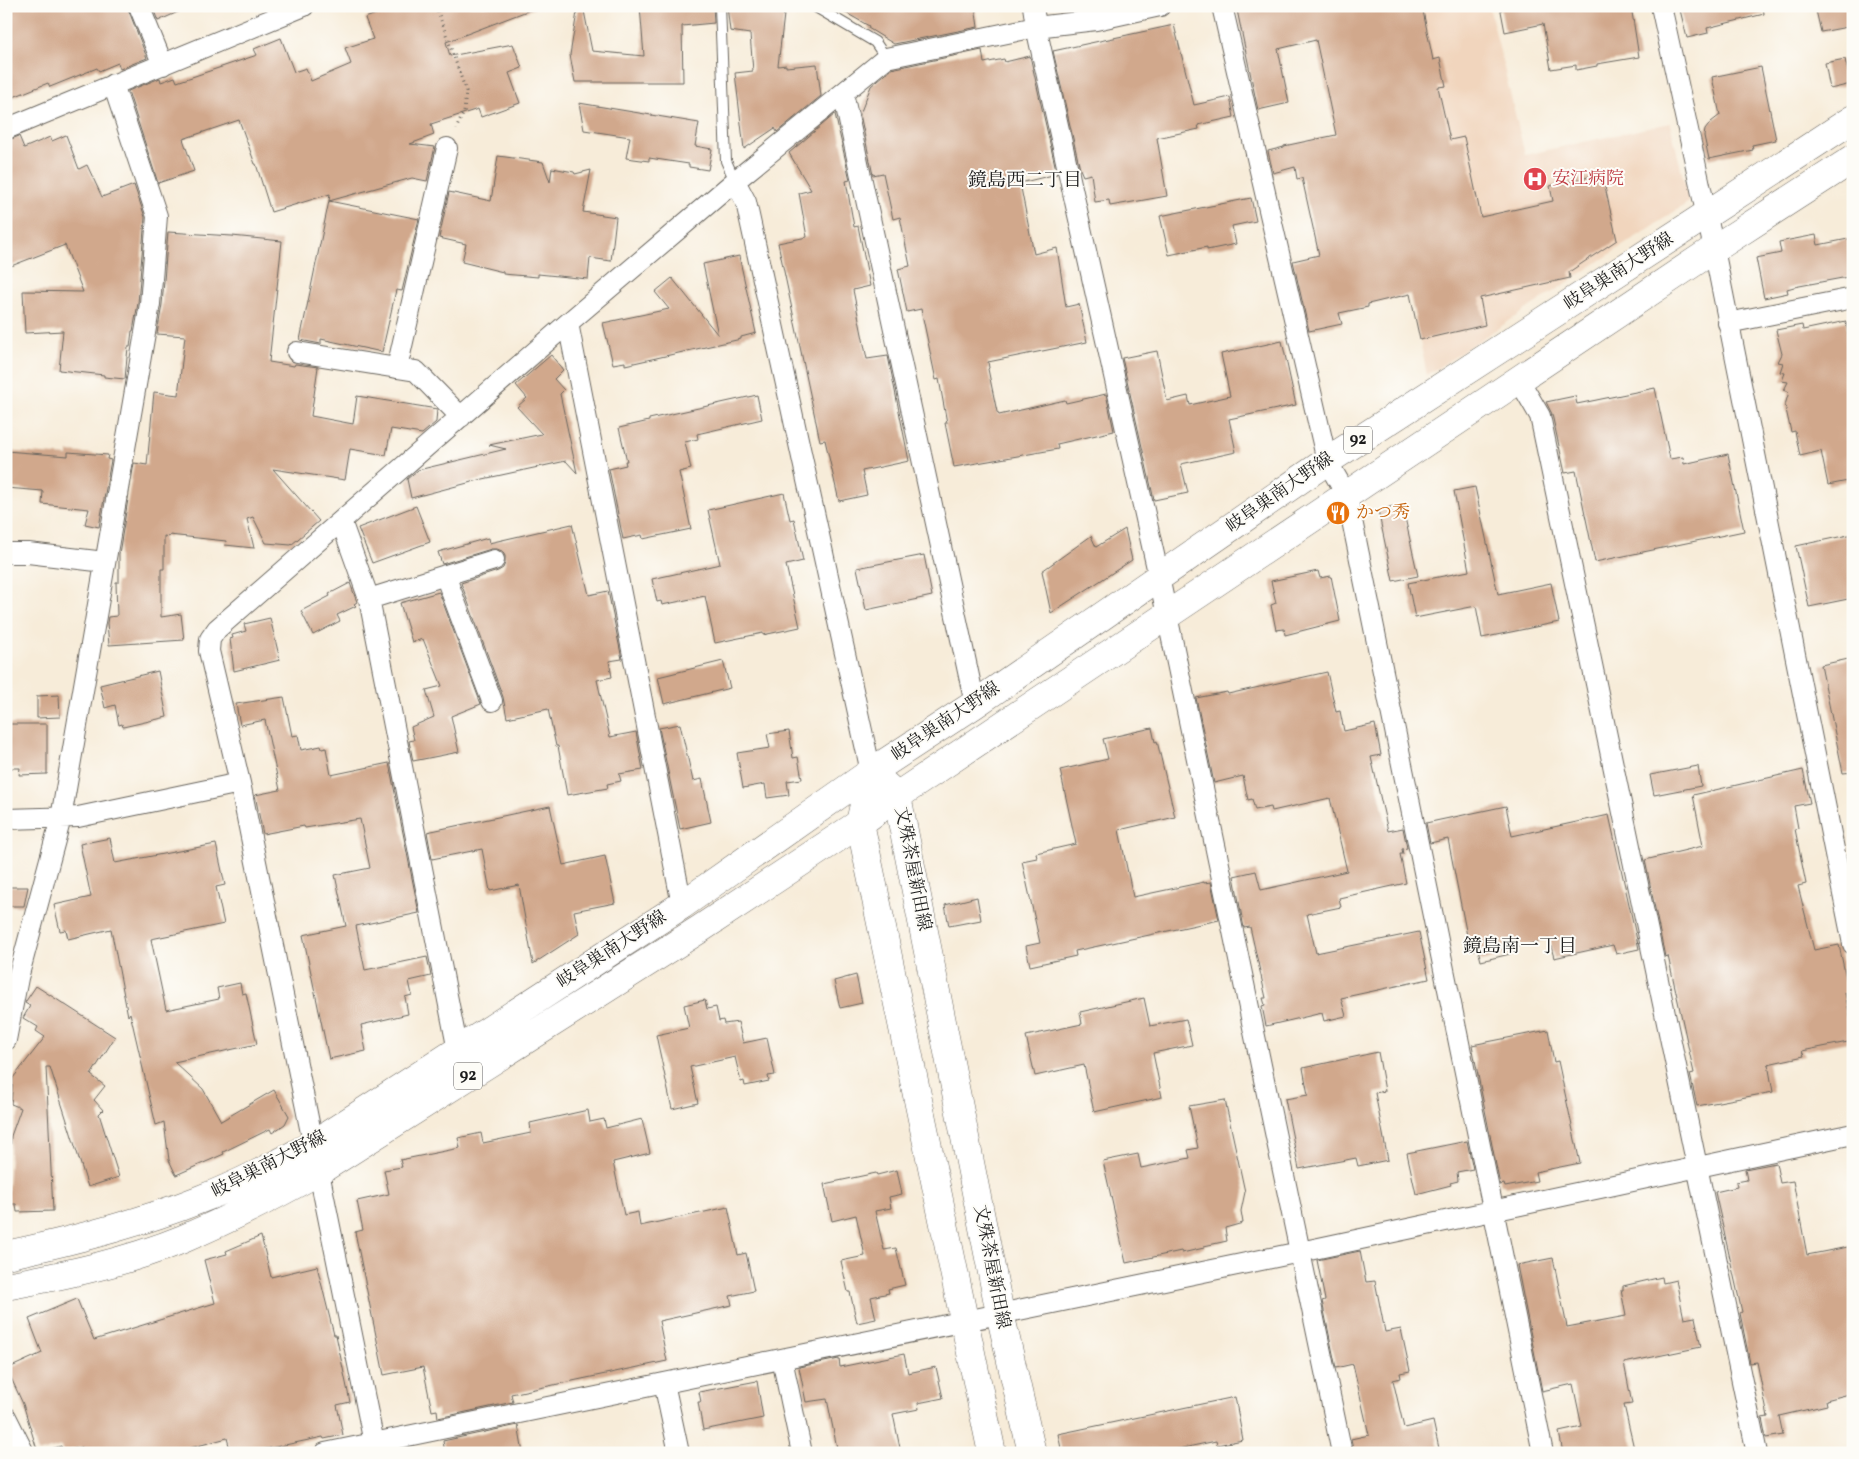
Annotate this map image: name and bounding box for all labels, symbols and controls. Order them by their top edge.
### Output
hospital icon: 安江病院 [1522,166,1548,192]
place label: 安江病院 [1552,167,1624,192]
district label: 鏡島西二丁目 [968,168,1082,194]
street label: 岐阜巣南大野線 [1559,227,1679,317]
road number: 92 [1344,426,1372,454]
street label: 岐阜巣南大野線 [1221,447,1339,539]
restaurant icon: かつ秀 [1325,500,1351,526]
place label: かつ秀 [1356,501,1410,526]
street label: 岐阜巣南大野線 [887,676,1005,768]
street label: 文殊茶屋新田線 [888,805,936,933]
street label: 岐阜巣南大野線 [552,905,672,995]
district label: 鏡島南一丁目 [1463,934,1577,960]
road number: 92 [454,1062,482,1090]
street label: 岐阜巣南大野線 [207,1125,331,1205]
street label: 文殊茶屋新田線 [967,1203,1015,1331]

